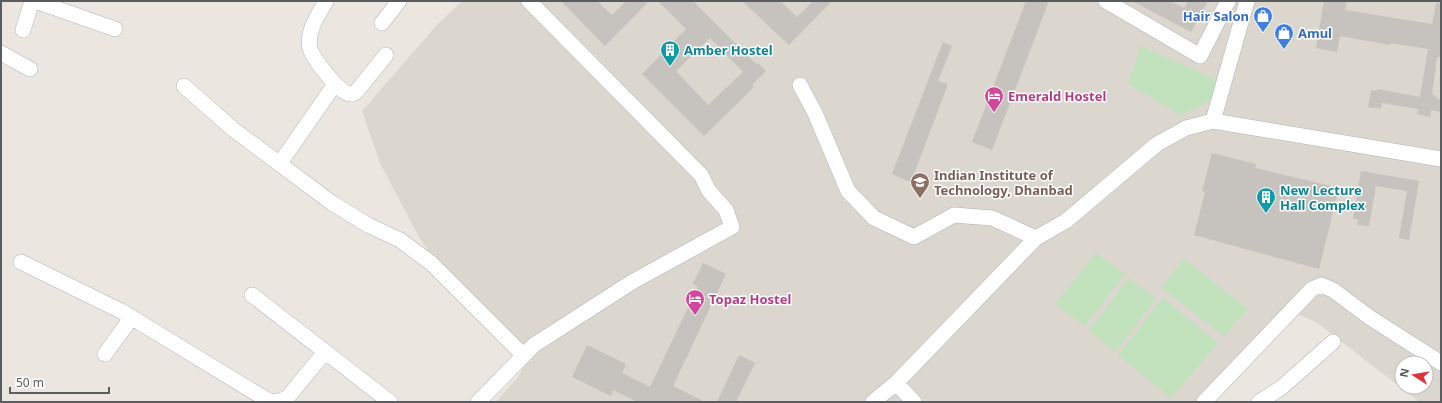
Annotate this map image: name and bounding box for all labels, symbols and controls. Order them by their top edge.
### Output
shop icon: Hair Salon [1252,5,1274,33]
place label: Hair Salon [1183,7,1249,25]
shop icon: Amul [1273,22,1295,50]
place label: Amul [1298,24,1332,42]
building icon: Amber Hostel [659,39,681,67]
place label: Amber Hostel [684,41,773,59]
hotel icon: Emerald Hostel [983,85,1005,113]
place label: Emerald Hostel [1008,87,1106,105]
place label: Indian Institute of Technology, Dhanbad [934,166,1073,199]
school or university icon: Indian Institute of Technology, Dhanbad [909,171,931,199]
place label: New Lecture Hall Complex [1280,181,1366,214]
building icon: New Lecture Hall Complex [1255,186,1277,214]
hotel icon: Topaz Hostel [684,288,706,316]
place label: Topaz Hostel [709,290,791,308]
north arrow [1394,355,1434,395]
text: N [1395,367,1412,379]
scale bar [10,369,109,395]
text: 50 m [16,374,44,391]

